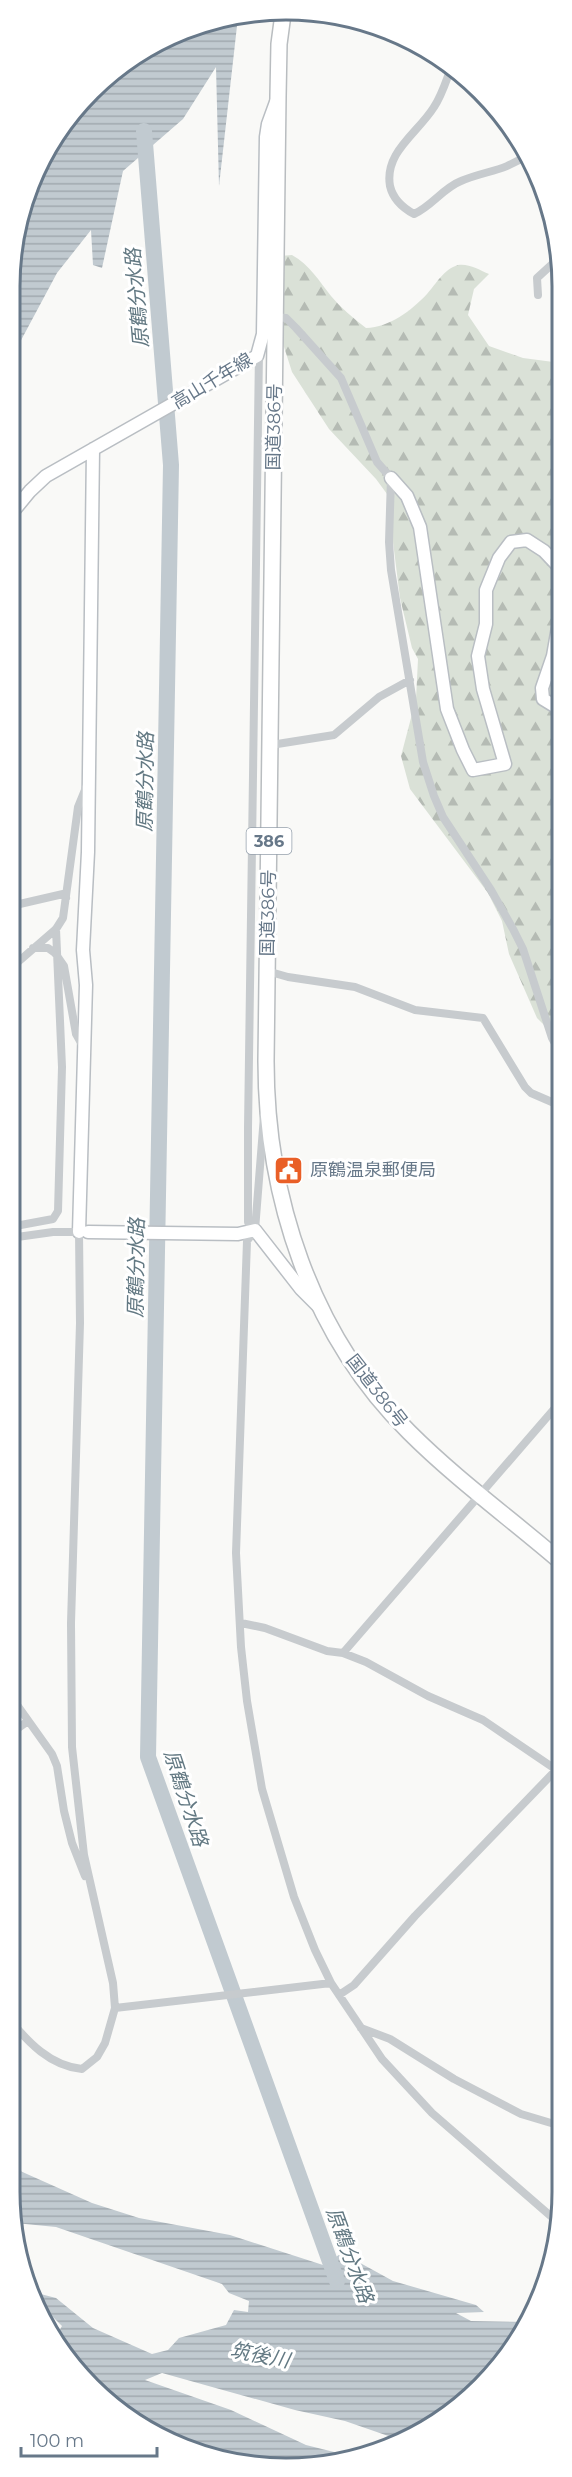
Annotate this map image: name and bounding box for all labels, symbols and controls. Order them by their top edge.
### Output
water label: 原鶴分水路 [121,245,153,349]
street label: 高山千年線 [168,348,256,414]
street label: 国道386号 [262,384,286,470]
water label: 原鶴分水路 [132,730,158,832]
road number: 386 [246,828,292,854]
street label: 国道386号 [256,870,280,956]
public building icon: 原鶴温泉郵便局 [273,1154,305,1186]
place label: 原鶴温泉郵便局 [310,1159,436,1181]
water label: 原鶴分水路 [123,1216,149,1318]
street label: 国道386号 [342,1350,412,1432]
water label: 原鶴分水路 [159,1747,213,1851]
water label: 原鶴分水路 [322,2204,379,2308]
water label: 筑後川 [228,2337,294,2373]
scale bar [21,2420,158,2458]
text: 100 m [30,2430,84,2452]

